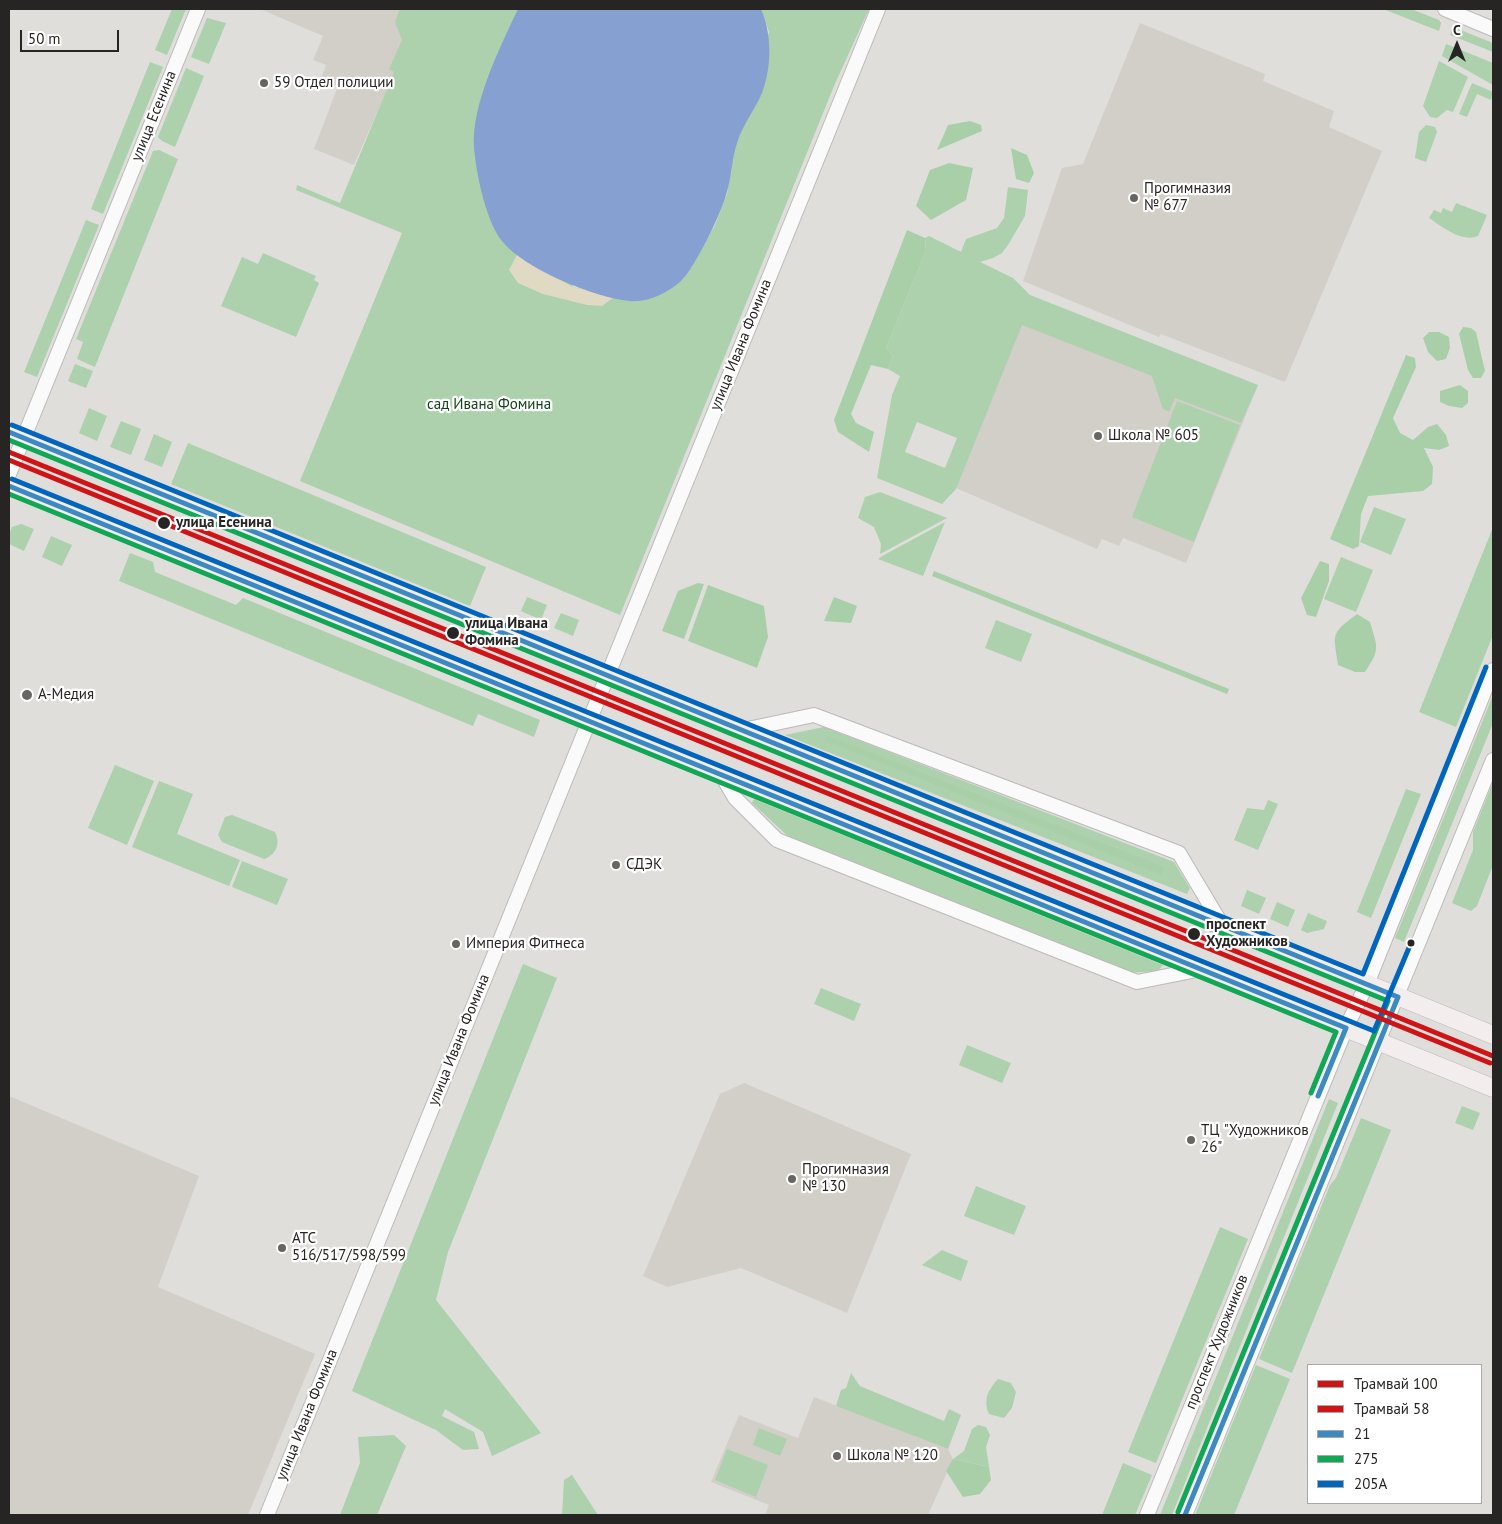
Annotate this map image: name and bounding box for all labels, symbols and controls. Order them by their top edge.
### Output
scale bar [22,20,121,52]
north arrow [1432,20,1482,70]
text: С [1453,21,1461,39]
text: 50 m [28,29,61,48]
street label: улица Есенина [128,68,180,164]
place label: 59 Отдел полиции [274,74,394,92]
marker: 59 Отдел полиции [258,77,270,89]
place label: Прогимназия № 677 [1144,180,1231,215]
marker: Прогимназия № 677 [1128,192,1140,204]
street label: улица Ивана Фомина [706,277,776,413]
park label: сад Ивана Фомина [427,396,551,414]
place label: Школа № 605 [1108,427,1199,445]
marker: Школа № 605 [1092,430,1104,442]
place label: улица Есенина [176,514,272,532]
marker: улица Есенина [156,515,172,531]
place label: улица Ивана Фомина [465,615,548,650]
marker: улица Ивана Фомина [445,625,461,641]
place label: А-Медия [38,686,94,704]
marker: А-Медия [20,688,34,702]
place label: СДЭК [626,856,662,874]
marker: СДЭК [610,859,622,871]
place label: проспект Художников [1206,916,1288,951]
marker: проспект Художников [1186,926,1202,942]
place label: Империя Фитнеса [466,935,585,953]
marker: Империя Фитнеса [450,938,462,950]
unlabelled marker [1406,938,1416,948]
street label: улица Ивана Фомина [424,972,494,1108]
place label: ТЦ "Художников 26" [1201,1122,1309,1157]
marker: ТЦ "Художников 26" [1185,1134,1197,1146]
place label: Прогимназия № 130 [802,1161,889,1196]
marker: Прогимназия № 130 [786,1173,798,1185]
place label: АТС 516/517/598/599 [292,1230,406,1265]
marker: АТС 516/517/598/599 [276,1242,288,1254]
street label: проспект Художников [1182,1272,1252,1412]
street label: улица Ивана Фомина [272,1347,342,1483]
legend [1307,1364,1482,1504]
text: Трамвай 100 [1354,1374,1438,1393]
text: Трамвай 58 [1354,1399,1429,1418]
text: 21 [1354,1424,1370,1443]
place label: Школа № 120 [847,1447,938,1465]
text: 275 [1354,1449,1379,1468]
marker: Школа № 120 [831,1450,843,1462]
text: 205А [1354,1474,1387,1493]

